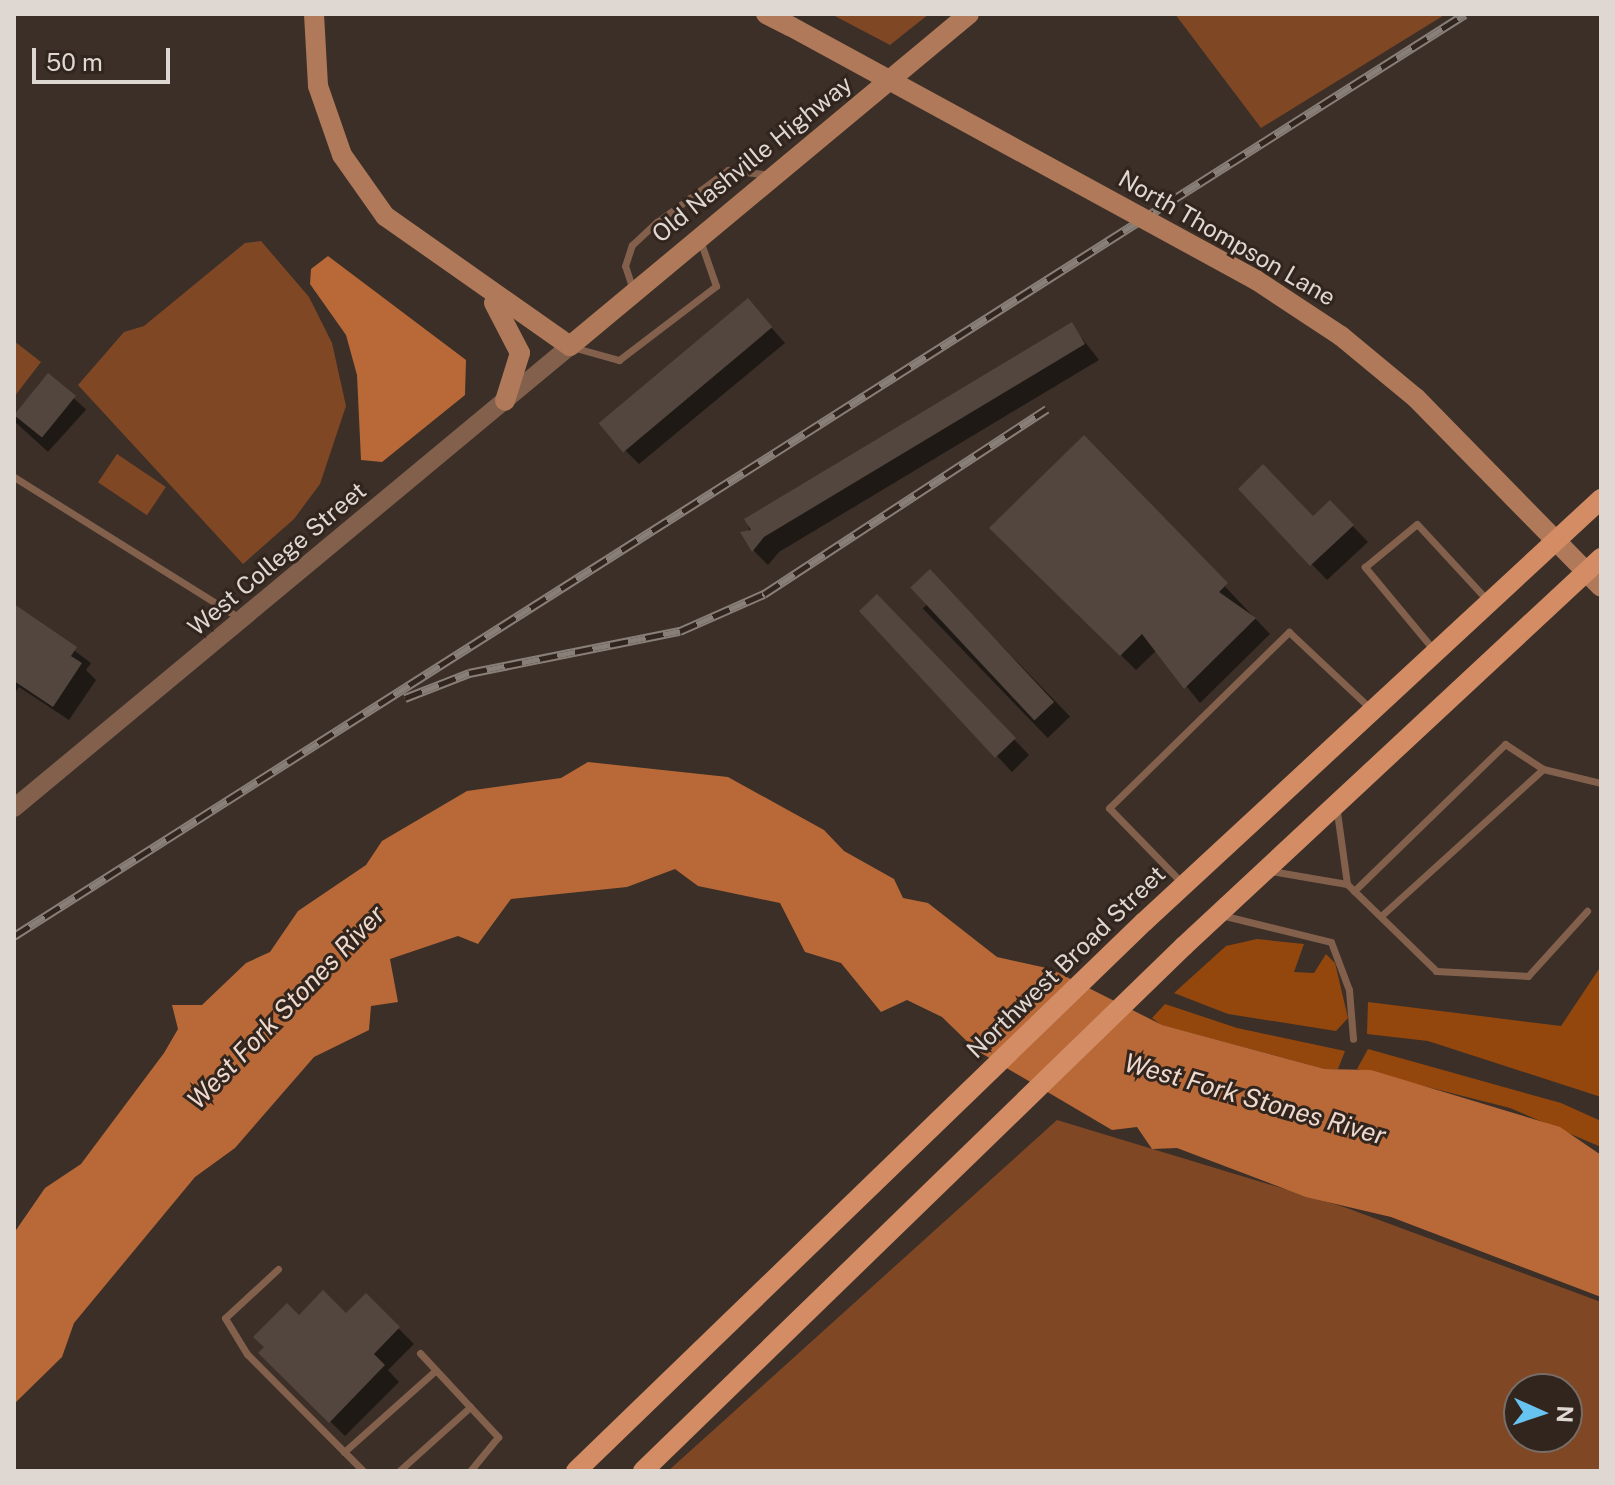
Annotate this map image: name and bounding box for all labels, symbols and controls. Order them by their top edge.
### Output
scale bar [36,32,174,82]
text: 50 m [46,48,103,76]
street label: Old Nashville Highway [646,69,858,249]
street label: North Thompson Lane [1113,164,1341,312]
street label: West College Street [182,476,372,642]
street label: Northwest Broad Street [961,860,1171,1064]
water label: West Fork Stones River [181,899,391,1115]
water label: West Fork Stones River [1121,1047,1389,1151]
north arrow [1503,1373,1583,1453]
text: N [1552,1405,1578,1423]

